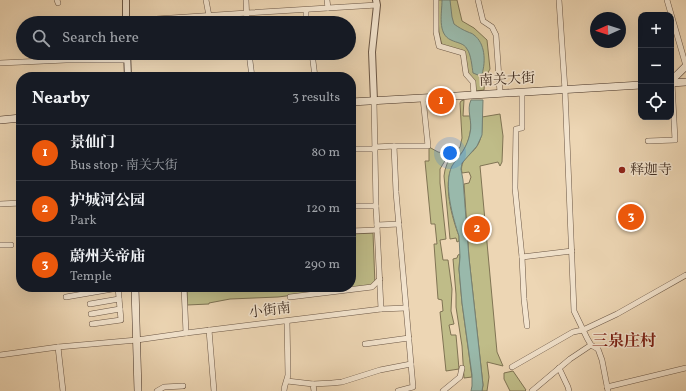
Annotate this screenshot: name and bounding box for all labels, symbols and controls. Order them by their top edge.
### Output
north arrow [590,12,626,48]
map controls [638,12,674,120]
button: + [638,12,674,48]
search box [16,16,356,60]
icon: search [30,27,52,49]
text: Search here [62,28,139,49]
button: − [638,48,674,84]
street label: 南关大街 [479,69,535,91]
button: locate [638,84,674,120]
pin: 1 [428,86,454,116]
text: Nearby [32,87,90,110]
text: 3 results [292,89,340,107]
text: 景仙门 [70,133,115,154]
your location [440,143,460,163]
text: 1 [42,144,48,162]
text: 80 m [311,144,340,162]
text: Bus stop · 南关大街 [70,157,178,175]
place label: 释迦寺 [630,161,672,180]
marker: 释迦寺 [617,165,627,175]
text: 护城河公园 [70,191,145,212]
text: 2 [42,200,48,218]
text: 120 m [306,200,340,218]
pin: 3 [618,202,644,232]
text: Park [70,212,97,230]
pin: 2 [464,214,490,244]
text: 蔚州关帝庙 [70,247,145,268]
text: 3 [42,256,48,274]
text: 290 m [304,256,340,274]
text: Temple [70,268,112,286]
street label: 小街南 [248,299,292,323]
district label: 三泉庄村 [592,331,656,353]

